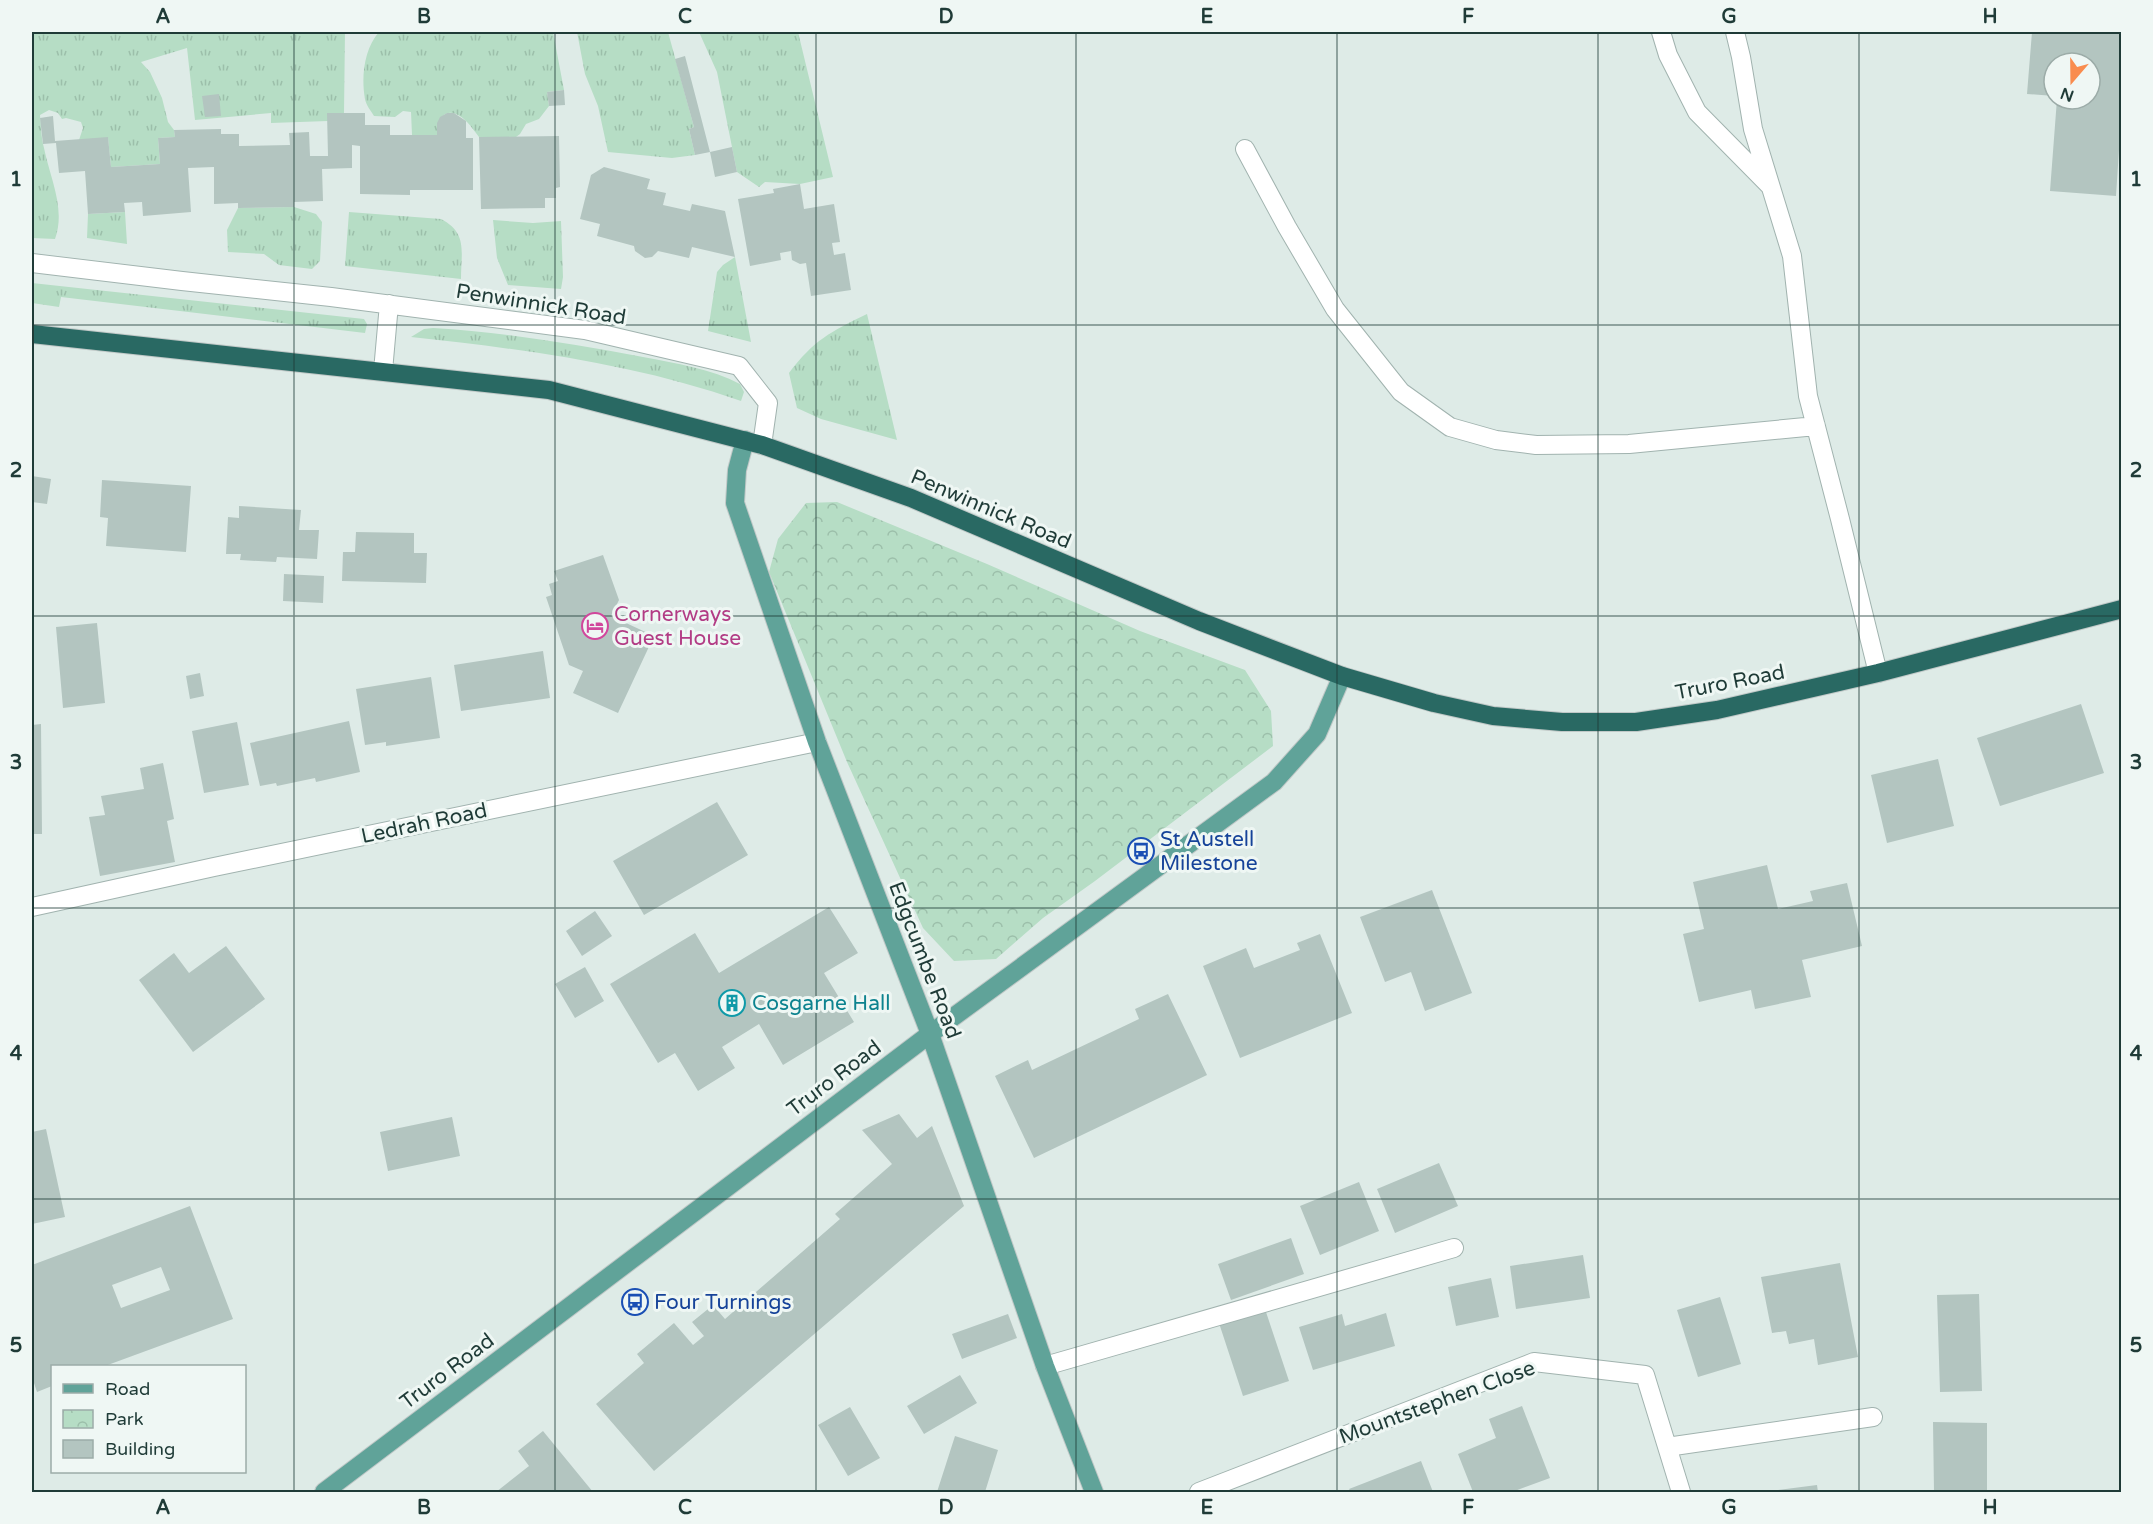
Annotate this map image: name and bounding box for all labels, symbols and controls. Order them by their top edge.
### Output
text: A [156,5,171,29]
text: B [417,5,431,29]
text: C [678,5,692,29]
text: D [938,5,954,29]
text: E [1201,5,1214,29]
text: F [1462,5,1474,29]
text: G [1721,5,1737,29]
text: H [1982,5,1998,29]
north arrow [2042,51,2102,111]
text: N [2058,83,2077,106]
text: 1 [10,168,22,192]
text: 1 [2130,168,2142,192]
street label: Penwinnick Road [454,279,628,330]
text: 2 [10,459,22,483]
text: 2 [2130,459,2142,483]
street label: Penwinnick Road [907,464,1075,555]
place label: Cornerways Guest House [614,602,741,651]
hotel icon: Cornerways Guest House [580,611,610,641]
street label: Truro Road [1673,660,1787,705]
text: 3 [10,751,22,775]
text: 3 [2130,751,2142,775]
street label: Ledrah Road [359,798,489,849]
place label: St Austell Milestone [1160,827,1258,876]
bus stop icon: St Austell Milestone [1126,836,1156,866]
street label: Edgcumbe Road [883,878,966,1042]
building icon: Cosgarne Hall [717,988,747,1018]
place label: Cosgarne Hall [752,991,890,1016]
street label: Truro Road [782,1035,886,1122]
text: 4 [10,1042,23,1066]
text: 4 [2130,1042,2143,1066]
bus stop icon: Four Turnings [620,1287,650,1317]
place label: Four Turnings [654,1290,792,1315]
street label: Truro Road [395,1328,499,1415]
text: 5 [10,1334,22,1358]
text: 5 [2130,1334,2142,1358]
street label: Mountstephen Close [1336,1355,1539,1450]
legend [51,1365,246,1473]
text: Road [105,1378,150,1400]
text: Park [105,1408,144,1430]
text: Building [105,1438,175,1460]
text: A [156,1496,171,1520]
text: B [417,1496,431,1520]
text: C [678,1496,692,1520]
text: D [938,1496,954,1520]
text: E [1201,1496,1214,1520]
text: F [1462,1496,1474,1520]
text: G [1721,1496,1737,1520]
text: H [1982,1496,1998,1520]

